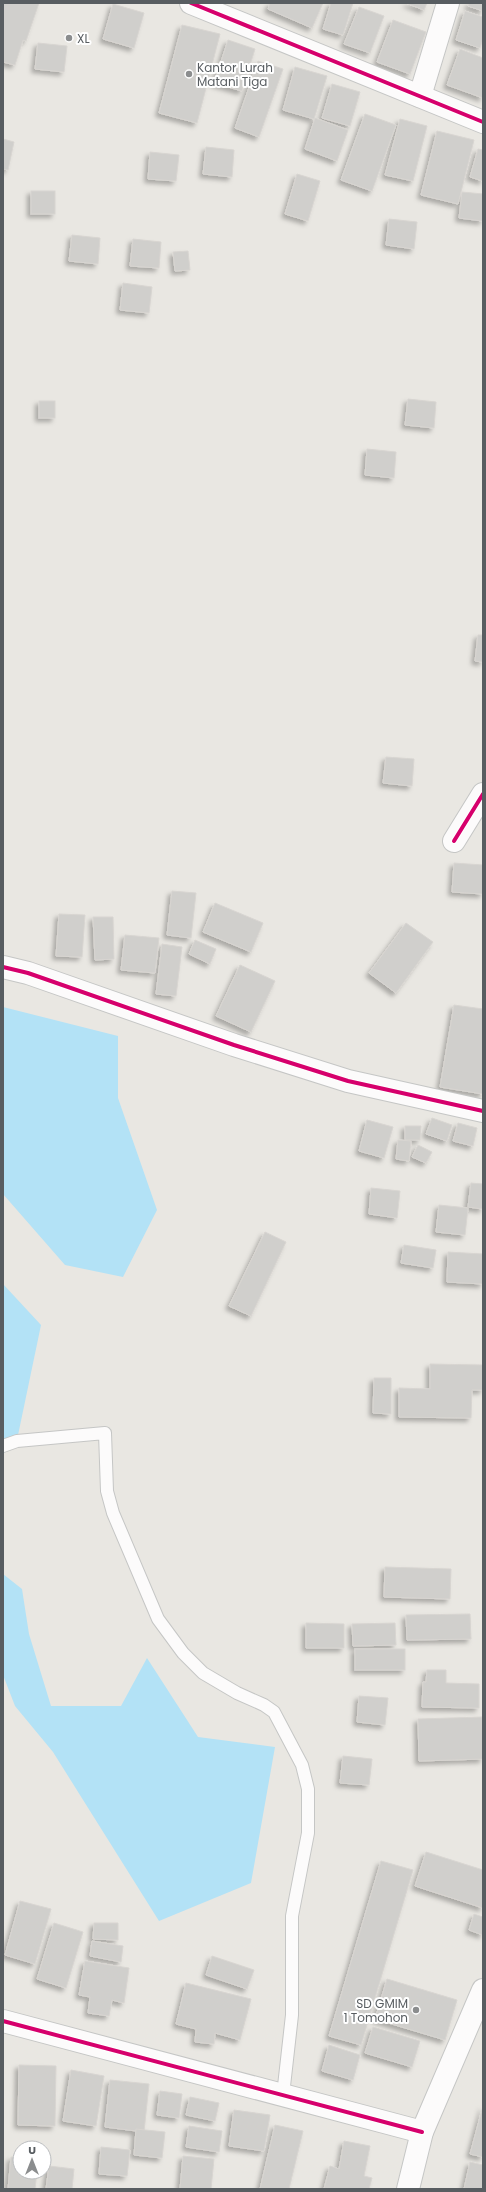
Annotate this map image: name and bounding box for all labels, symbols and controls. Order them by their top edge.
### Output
place label: XL [77,30,90,47]
marker: XL [64,33,74,43]
place label: Kantor Lurah Matani Tiga [197,59,273,90]
marker: Kantor Lurah Matani Tiga [184,69,194,79]
place label: SD GMIM 1 Tomohon [344,1995,408,2026]
marker: SD GMIM 1 Tomohon [411,2005,421,2015]
north arrow [12,2140,52,2180]
text: U [28,2142,36,2158]

